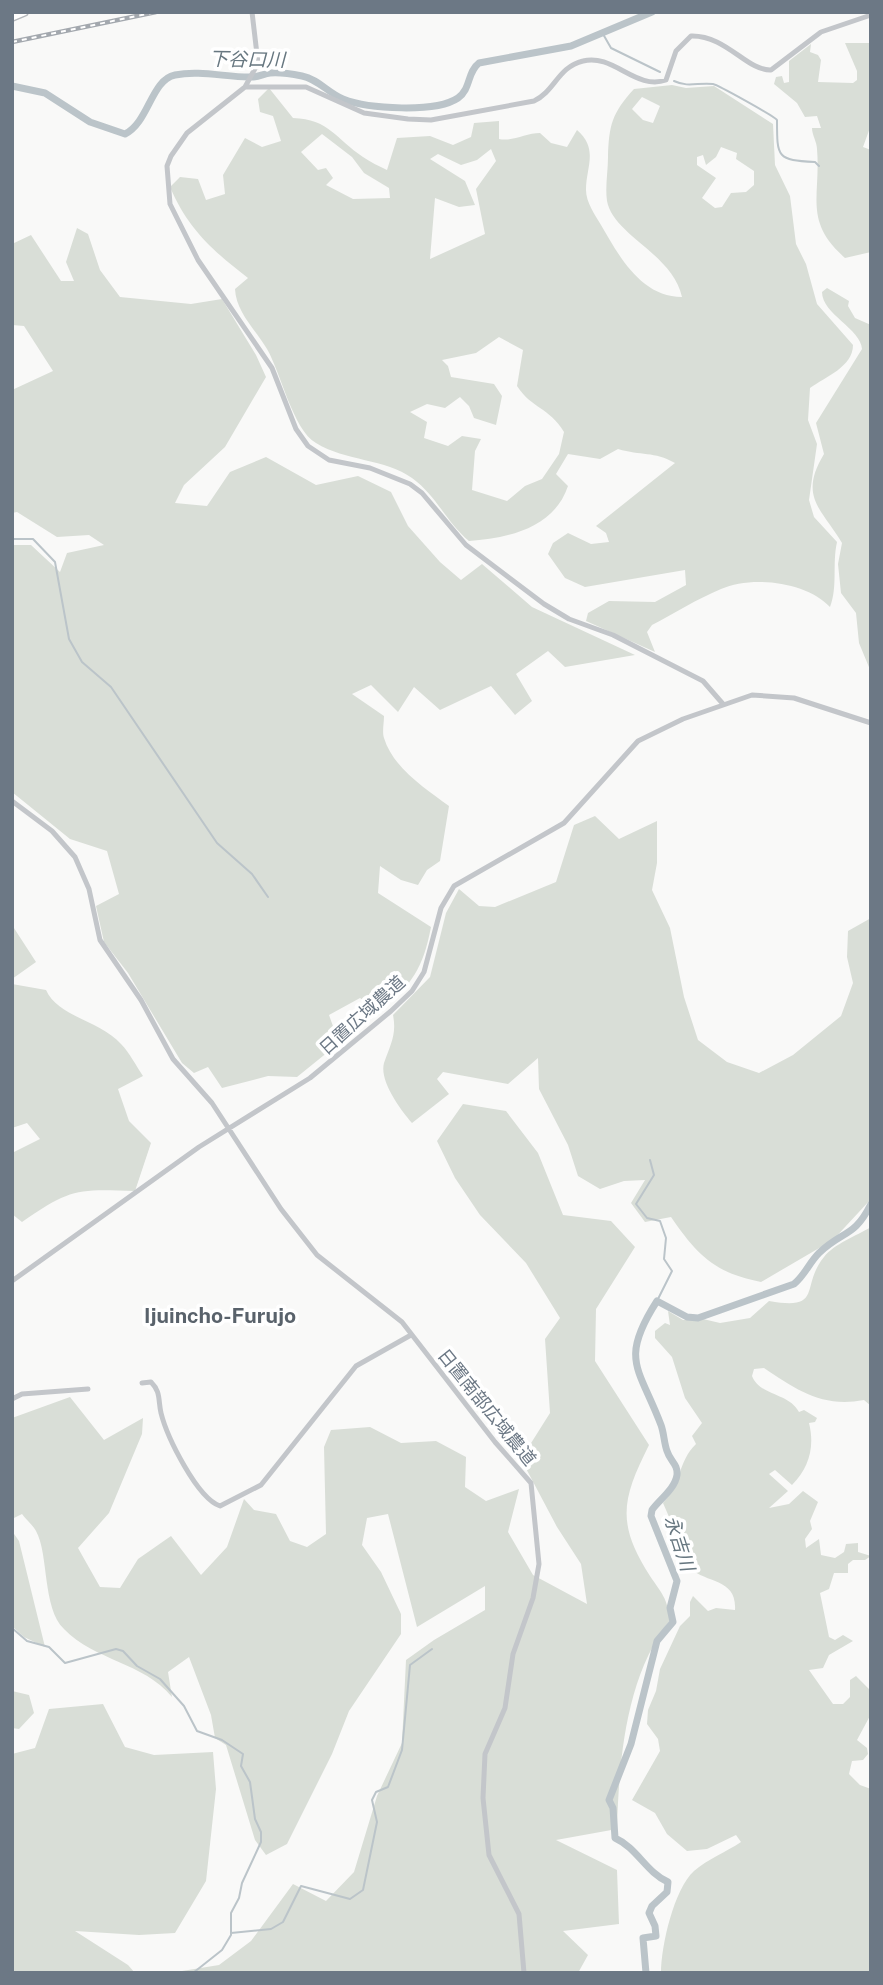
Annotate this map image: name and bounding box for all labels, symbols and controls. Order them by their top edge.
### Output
water label: 下谷口川 [209,47,287,71]
street label: 日置広域農道 [315,971,409,1059]
district label: Ijuincho-Furujo [144,1303,296,1328]
street label: 日置南部広域農道 [434,1344,540,1470]
water label: 永吉川 [661,1512,700,1575]

